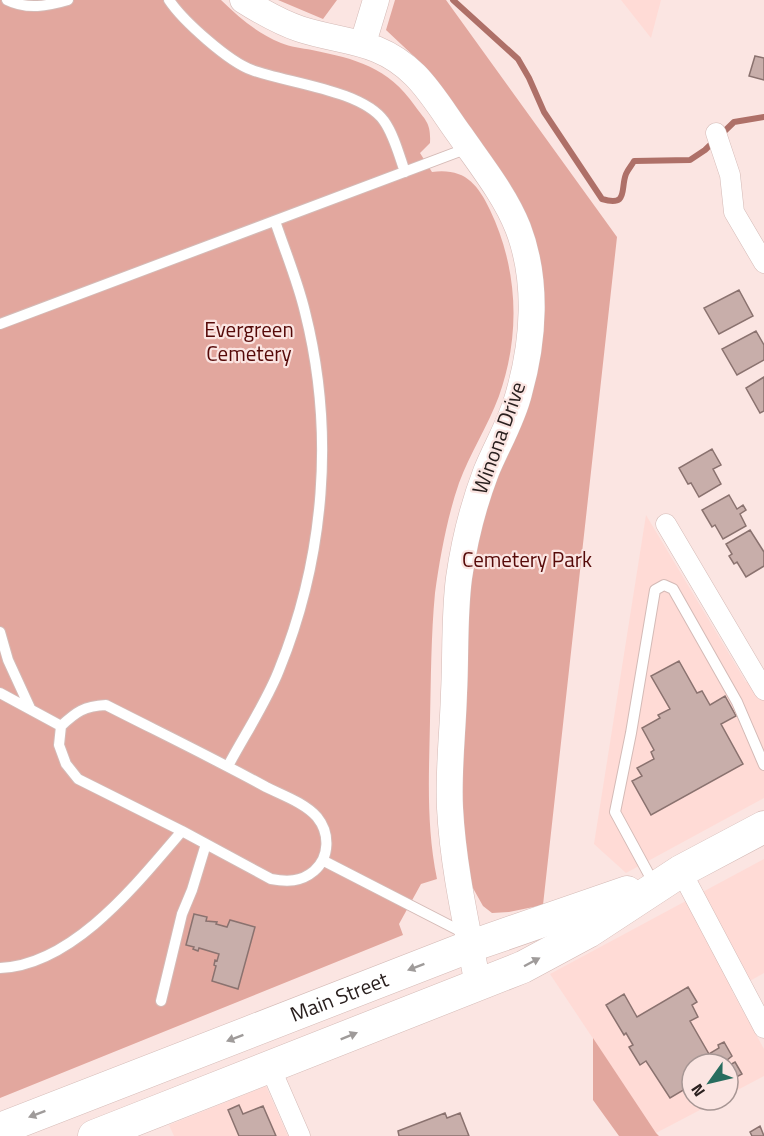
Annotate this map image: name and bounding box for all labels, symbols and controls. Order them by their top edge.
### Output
park label: Evergreen Cemetery [204,313,294,369]
street label: Winona Drive [463,377,533,499]
park label: Cemetery Park [462,543,592,575]
one-way arrow [524,957,541,967]
street label: Main Street [285,962,393,1030]
one-way arrow [407,962,425,972]
one-way arrow [341,1031,359,1041]
one-way arrow [225,1033,243,1043]
north arrow [680,1052,740,1112]
text: N [685,1079,711,1102]
one-way arrow [28,1110,46,1120]

